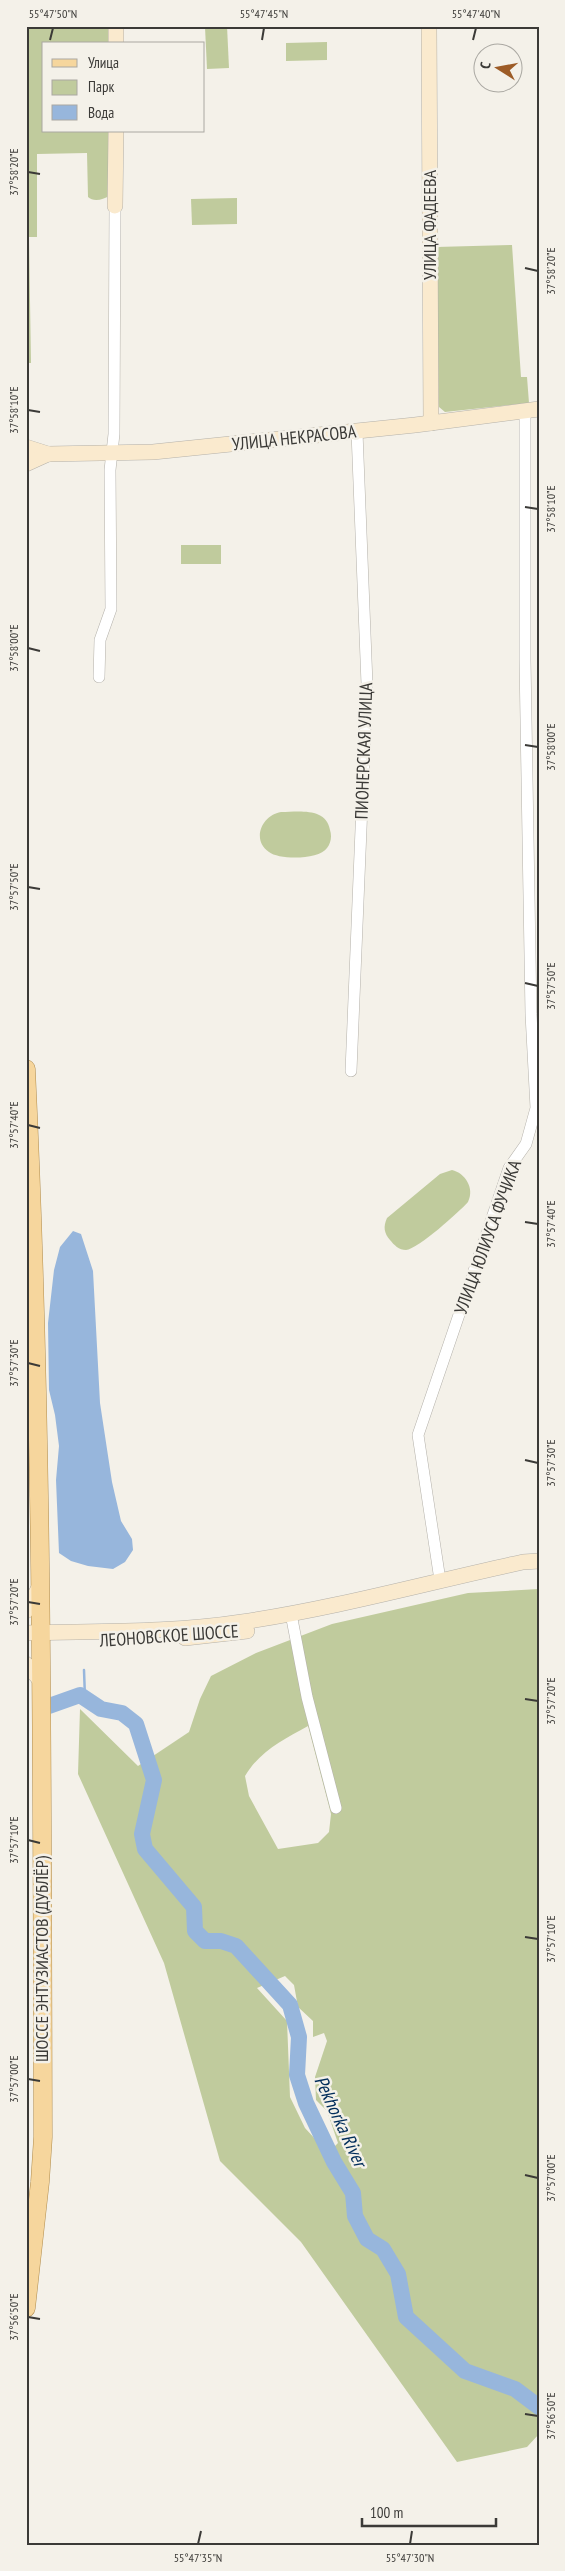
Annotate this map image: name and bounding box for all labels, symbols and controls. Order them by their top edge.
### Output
text: 55°47'50"N [29,6,77,21]
text: 55°47'45"N [240,6,288,21]
text: 55°47'40"N [452,6,500,21]
legend [42,42,205,132]
north arrow [472,42,522,92]
text: Улица [88,53,119,72]
text: С [476,60,495,70]
text: Парк [88,77,114,96]
text: Вода [88,103,114,122]
text: 37°58'20"E [6,148,21,196]
street label: УЛИЦА ФАДЕЕВА [418,170,441,280]
text: 37°58'20"E [543,247,558,295]
text: 37°58'10"E [6,386,21,434]
street label: УЛИЦА НЕКРАСОВА [231,419,358,455]
text: 37°58'10"E [543,485,558,533]
text: 37°58'00"E [6,624,21,672]
street label: ПИОНЕРСКАЯ УЛИЦА [350,682,377,820]
text: 37°58'00"E [543,723,558,771]
text: 37°57'50"E [6,863,21,911]
text: 37°57'50"E [543,962,558,1010]
text: 37°57'40"E [6,1101,21,1149]
street label: УЛИЦА ЮЛИУСА ФУЧИКА [449,1156,526,1317]
text: 37°57'40"E [543,1200,558,1248]
text: 37°57'30"E [6,1339,21,1387]
text: 37°57'30"E [543,1439,558,1487]
text: 37°57'20"E [6,1578,21,1626]
street label: ЛЕОНОВСКОЕ ШОССЕ [98,1619,239,1652]
text: 37°57'20"E [543,1677,558,1725]
text: 37°57'10"E [6,1816,21,1864]
street label: ШОССЕ ЭНТУЗИАСТОВ (ДУБЛЁР) [30,1855,53,2062]
text: 37°57'10"E [543,1915,558,1963]
text: 37°57'00"E [6,2055,21,2103]
water label: Pekhorka River [309,2072,374,2173]
text: 37°57'00"E [543,2154,558,2202]
text: 37°56'50"E [6,2293,21,2341]
text: 37°56'50"E [543,2392,558,2440]
scale bar [362,2496,496,2528]
text: 100 m [370,2503,403,2522]
text: 55°47'35"N [174,2550,222,2565]
text: 55°47'30"N [386,2550,434,2565]

